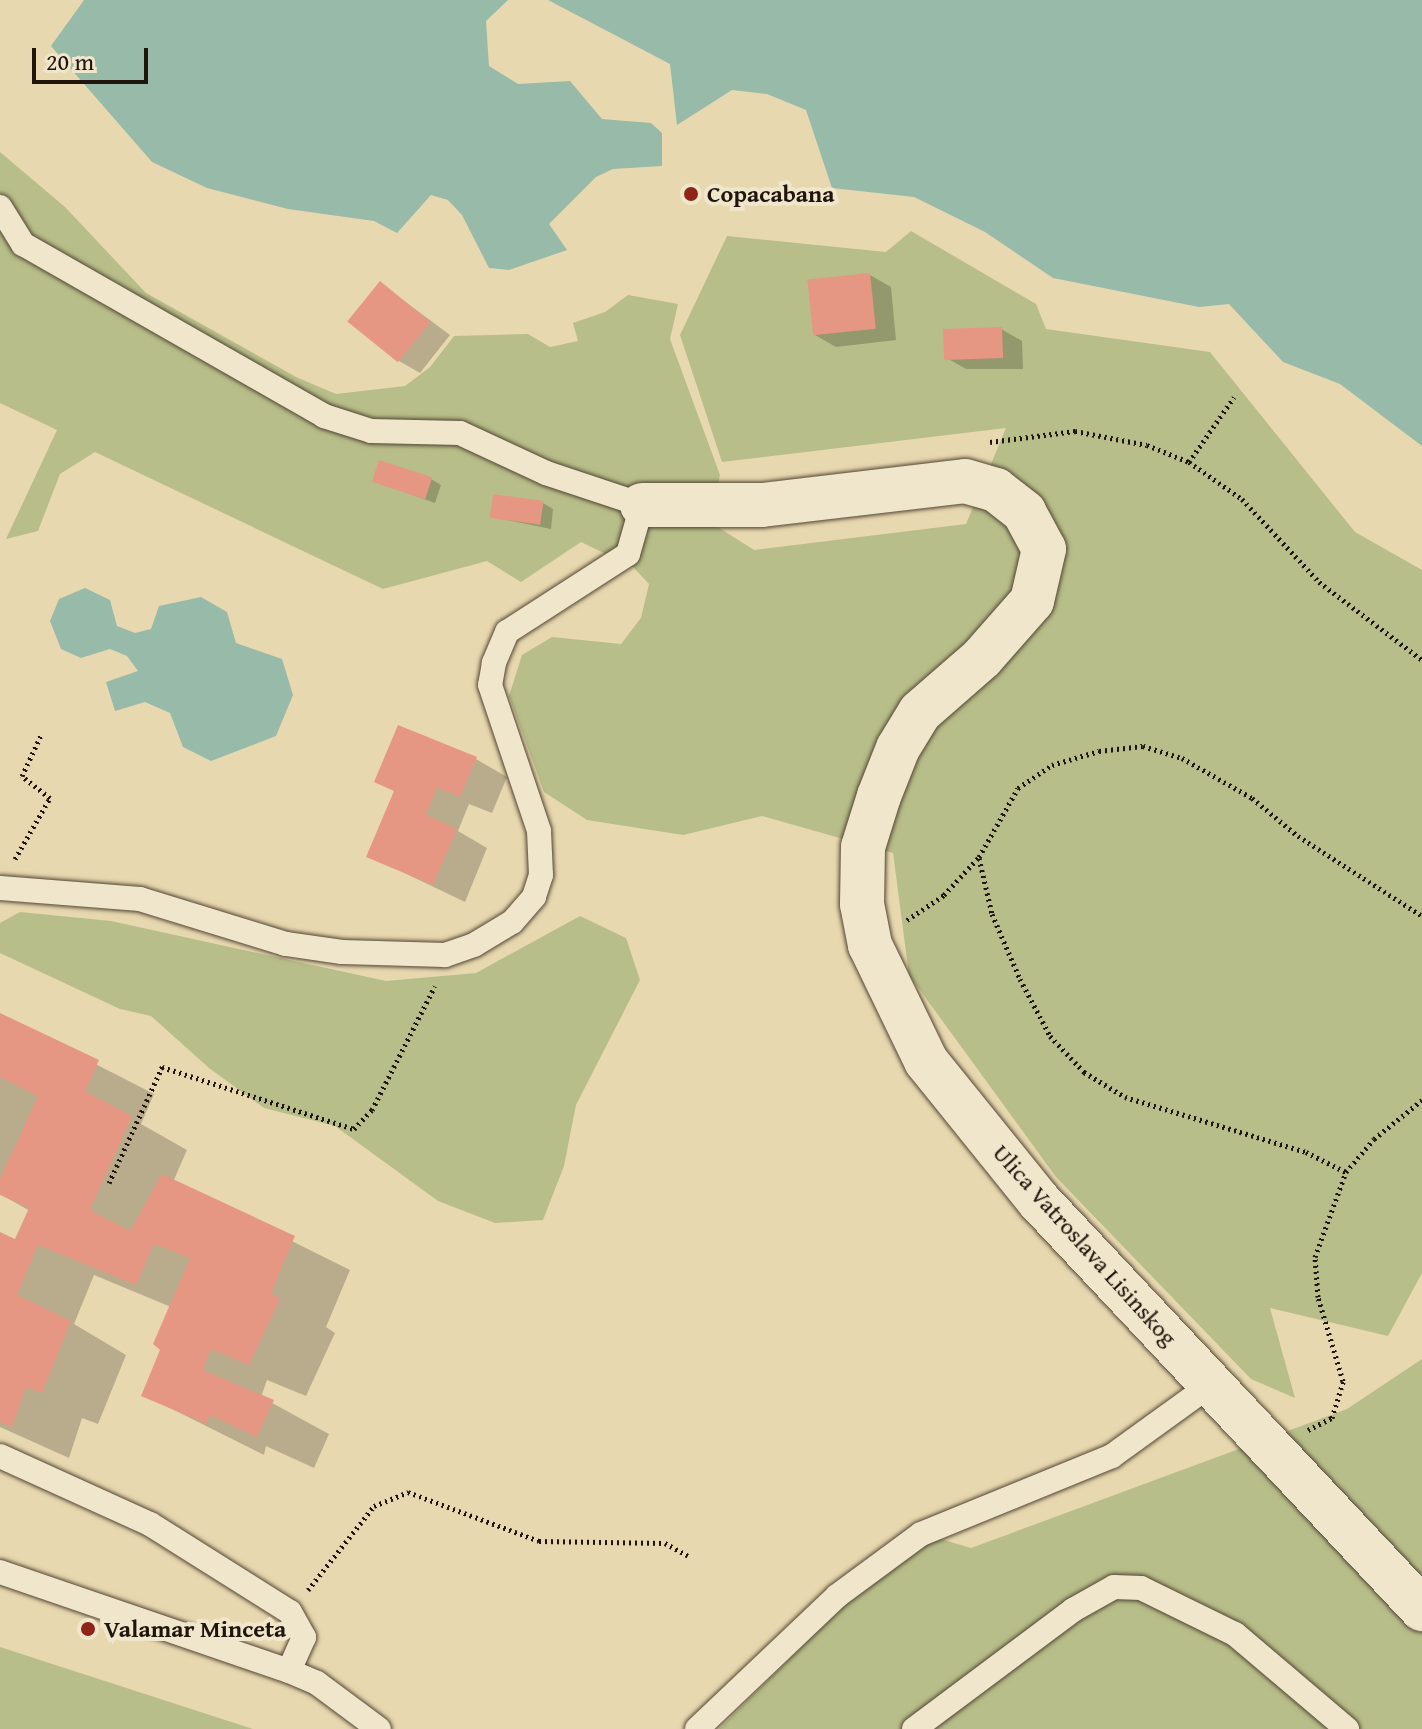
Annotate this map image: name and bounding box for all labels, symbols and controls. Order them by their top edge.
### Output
scale bar [36,32,152,82]
text: 20 m [46,44,94,79]
place label: Copacabana [707,180,835,208]
marker: Copacabana [682,185,700,203]
street label: Ulica Vatroslava Lisinskog [987,1138,1183,1352]
place label: Valamar Minceta [104,1615,286,1643]
marker: Valamar Minceta [79,1620,97,1638]

